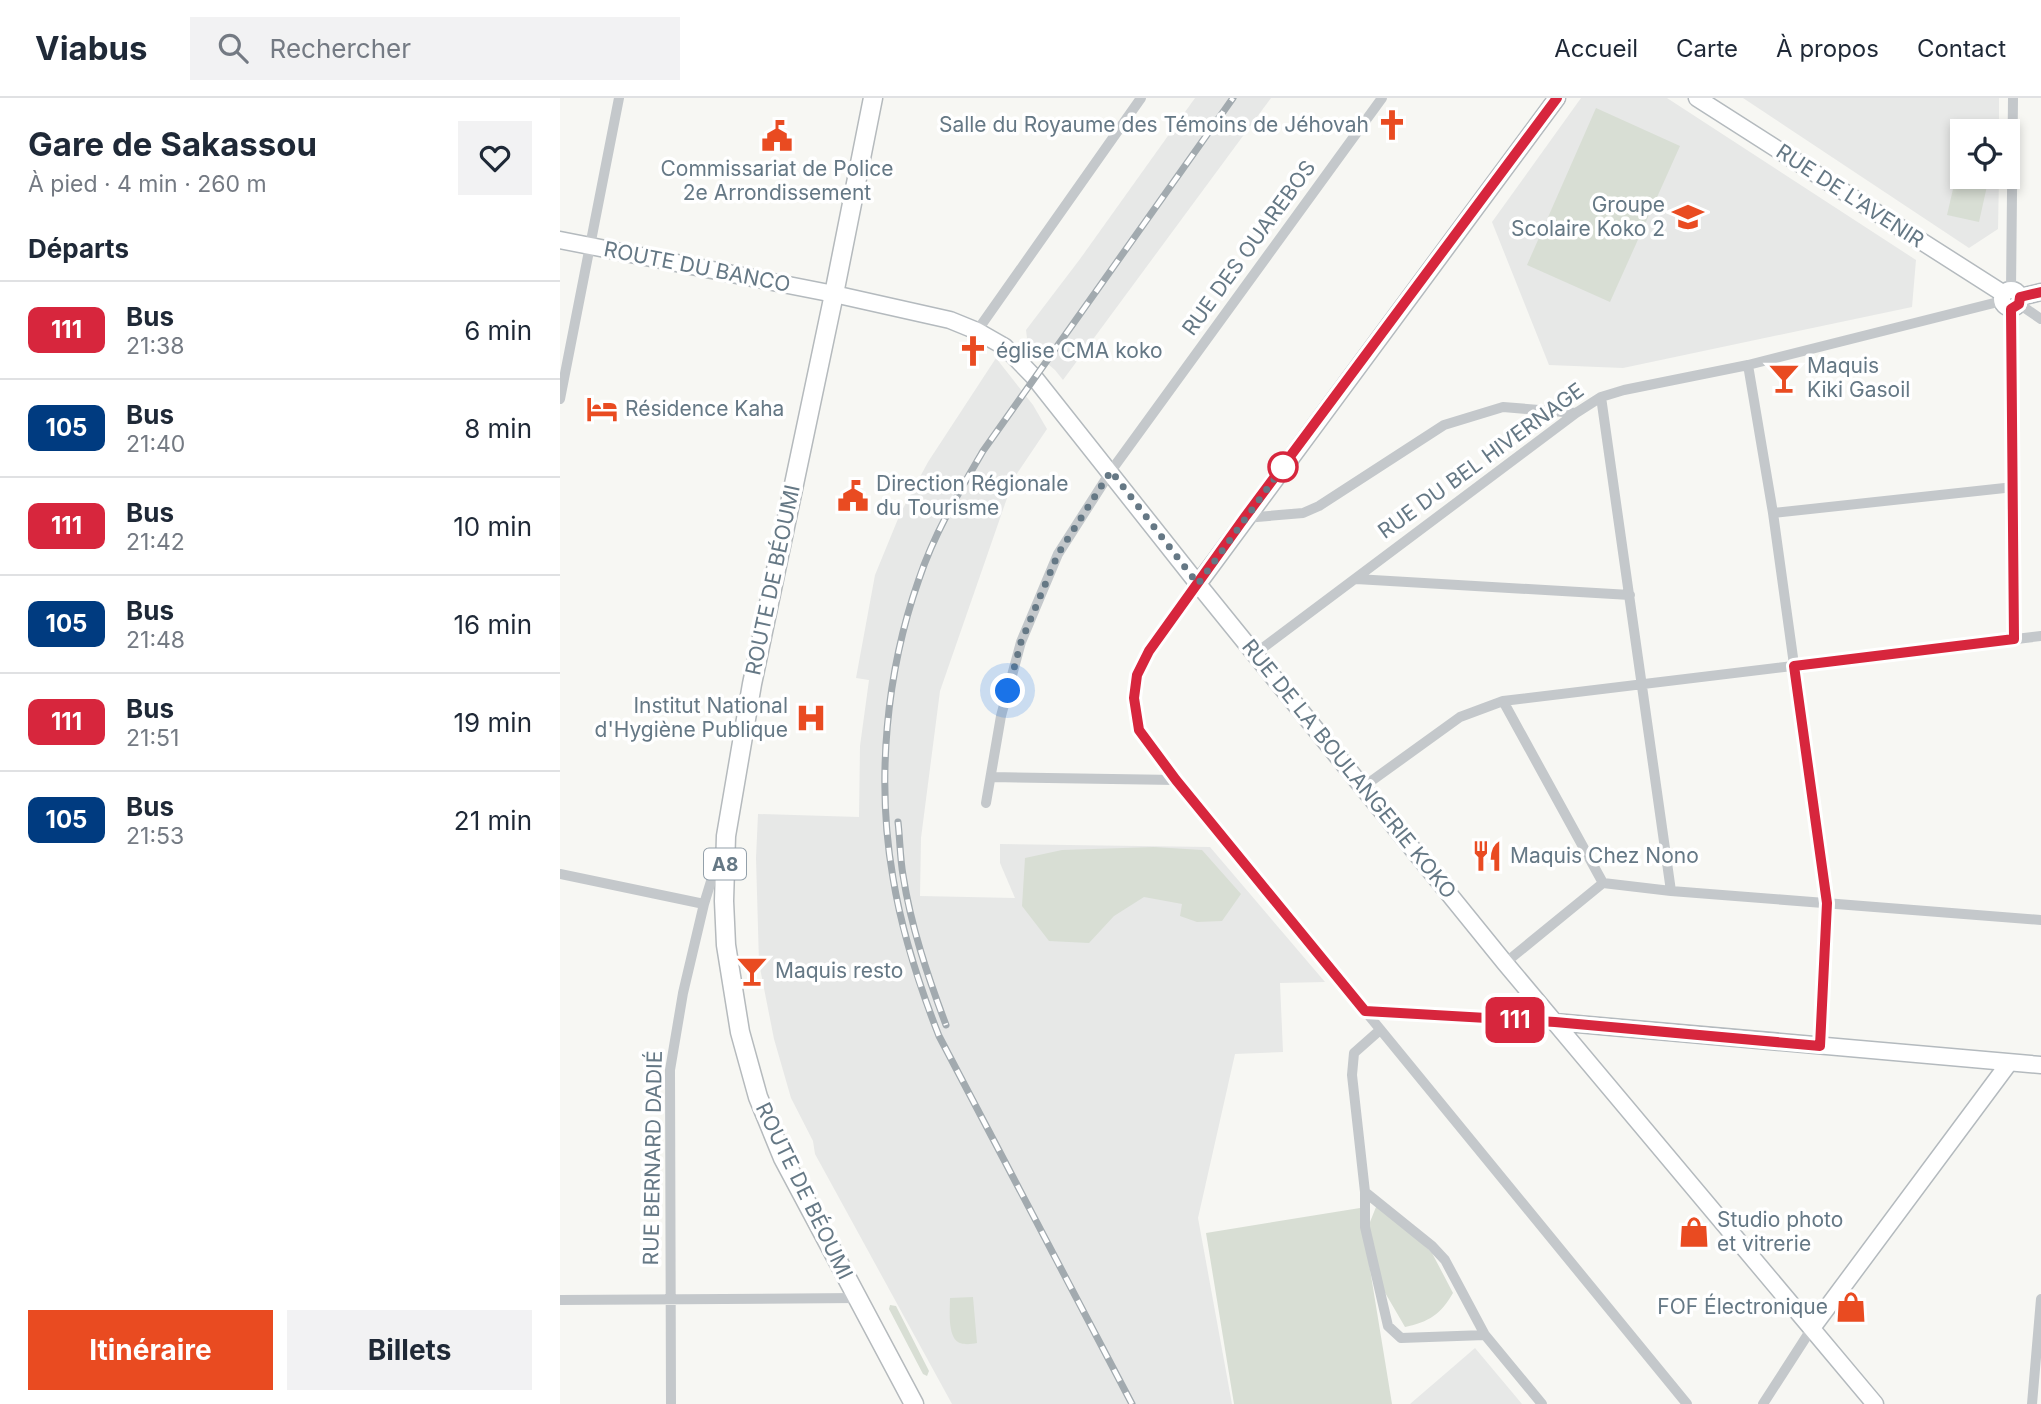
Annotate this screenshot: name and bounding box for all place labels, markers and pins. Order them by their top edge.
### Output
church icon: Salle du Royaume des Témoins de Jéhovah [1375,108,1409,142]
place label: Salle du Royaume des Témoins de Jéhovah [939,112,1369,137]
public building icon: Commissariat de Police 2e Arrondissement [760,119,794,153]
place label: Commissariat de Police 2e Arrondissement [661,156,893,205]
place label: Groupe Scolaire Koko 2 [1511,192,1665,241]
school or university icon: Groupe Scolaire Koko 2 [1671,200,1705,234]
church icon: église CMA koko [956,334,990,368]
place label: église CMA koko [996,338,1163,363]
place label: Maquis Kiki Gasoil [1807,353,1910,402]
bar icon: Maquis Kiki Gasoil [1767,361,1801,395]
hotel icon: Résidence Kaha [585,392,619,426]
place label: Résidence Kaha [625,396,784,421]
unlabelled marker [1268,452,1298,482]
place label: Direction Régionale du Tourisme [876,471,1068,520]
public building icon: Direction Régionale du Tourisme [836,479,870,513]
place label: Institut National d'Hygiène Publique [595,693,788,742]
hospital icon: Institut National d'Hygiène Publique [794,701,828,735]
restaurant icon: Maquis Chez Nono [1470,839,1504,873]
place label: Maquis Chez Nono [1510,843,1699,868]
bar icon: Maquis resto [735,954,769,988]
place label: Maquis resto [775,958,903,983]
place label: Studio photo et vitrerie [1717,1207,1843,1256]
shop icon: Studio photo et vitrerie [1677,1215,1711,1249]
shop icon: FOF Électronique [1834,1290,1868,1324]
place label: FOF Électronique [1657,1293,1828,1319]

